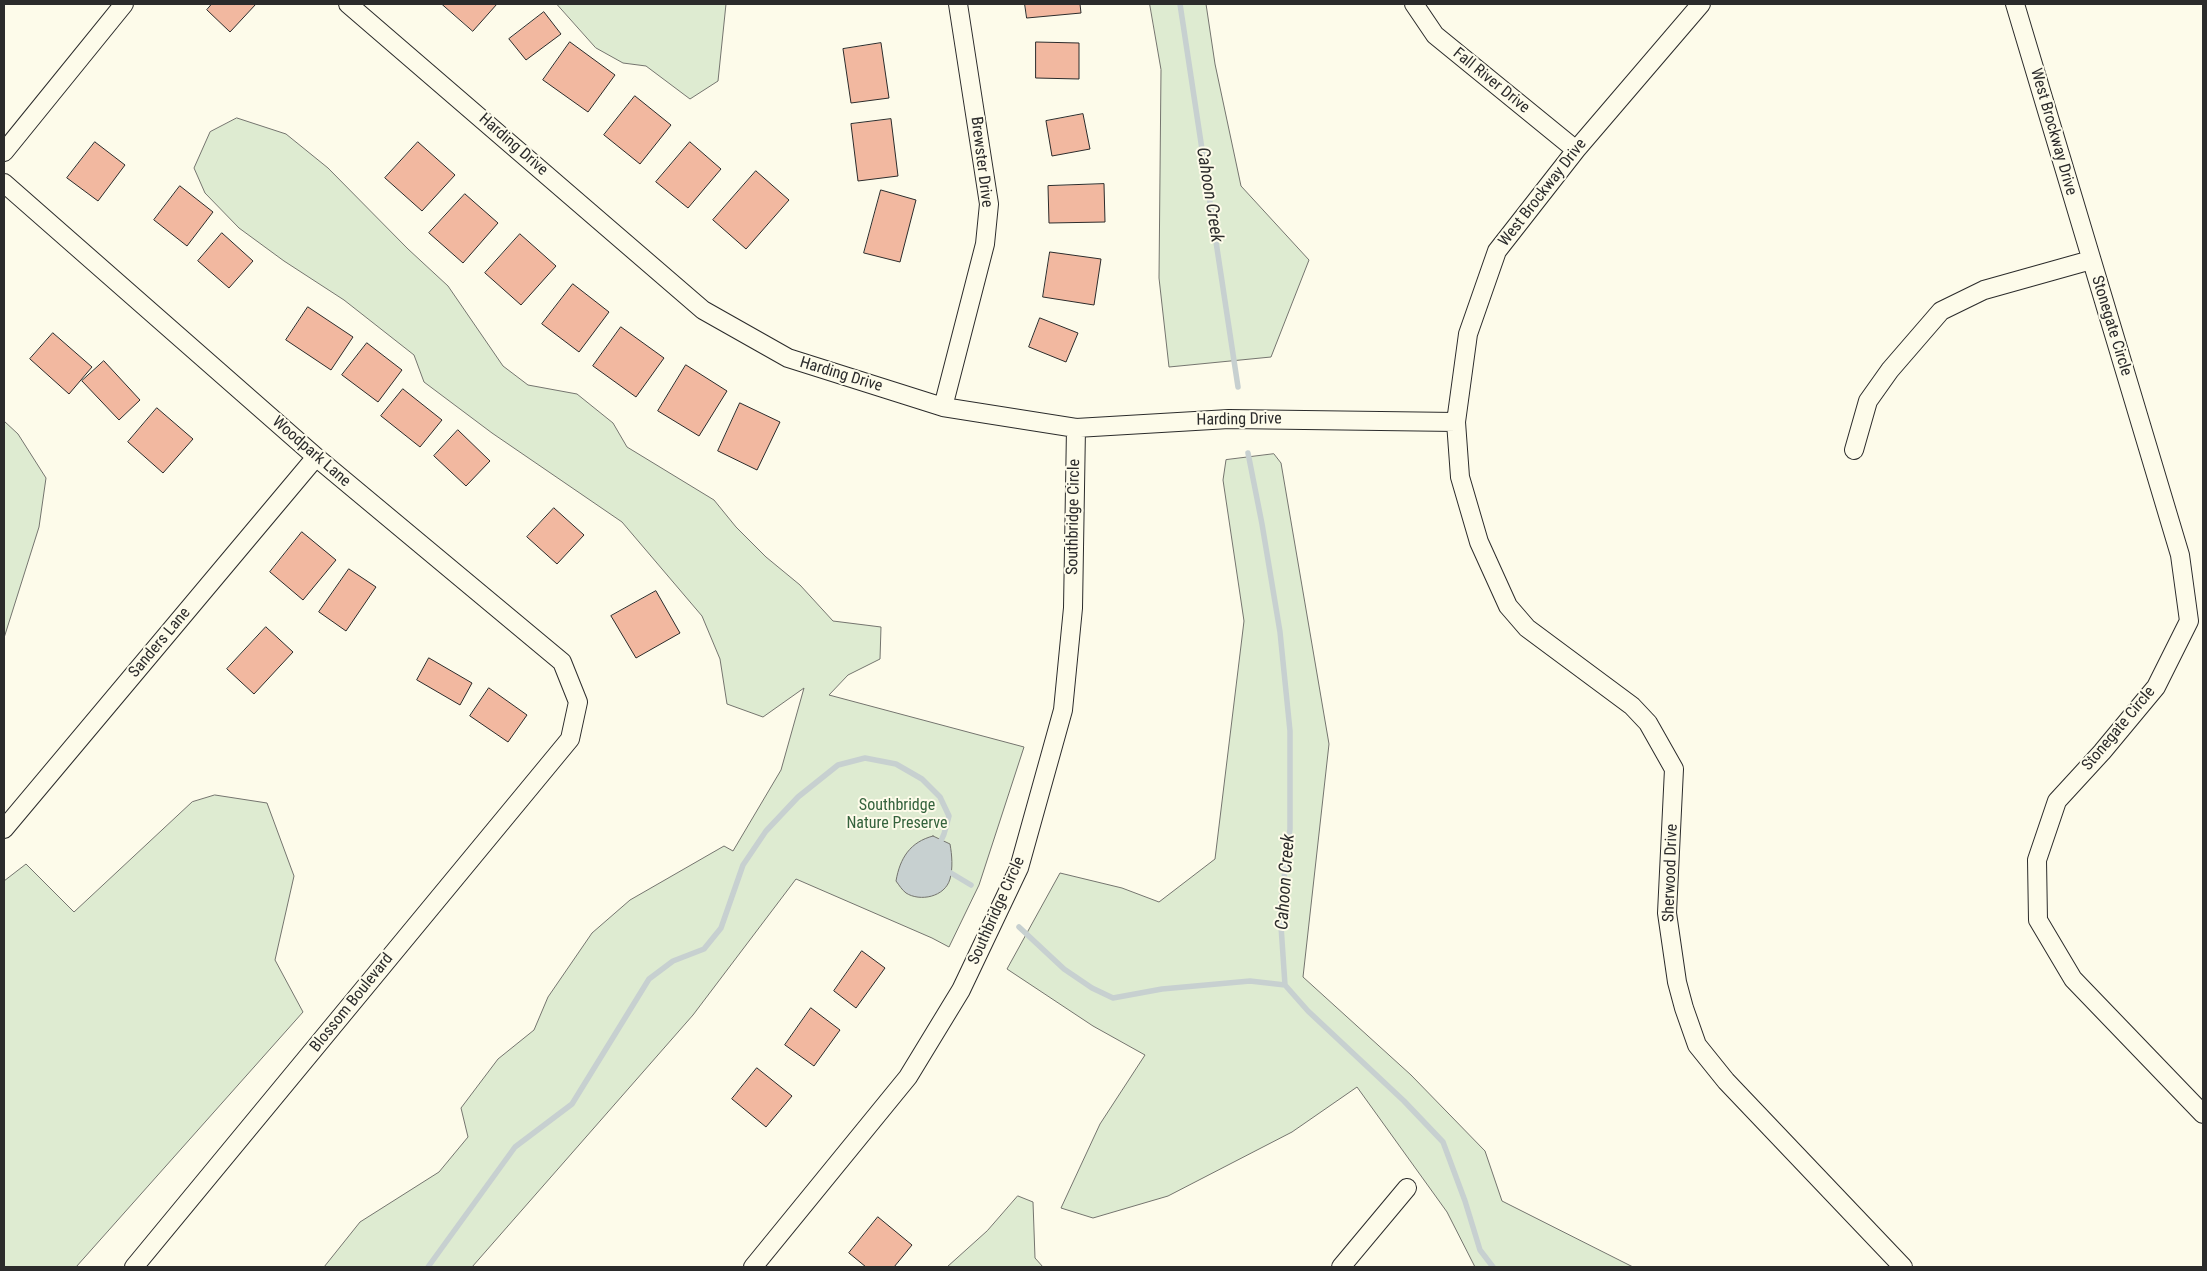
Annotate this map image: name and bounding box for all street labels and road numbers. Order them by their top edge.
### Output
street label: Fall River Drive [1449,44,1533,118]
street label: West Brockway Drive [2026,66,2080,198]
street label: Harding Drive [475,110,551,180]
street label: Brewster Drive [966,115,996,209]
street label: West Brockway Drive [1495,135,1591,251]
street label: Stonegate Circle [2087,274,2135,378]
street label: Harding Drive [797,353,885,397]
street label: Harding Drive [1196,410,1282,430]
street label: Woodpark Lane [268,413,354,491]
street label: Southbridge Circle [1063,459,1085,575]
street label: Sanders Lane [125,604,195,682]
street label: Stonegate Circle [2078,683,2160,775]
street label: Sherwood Drive [1660,823,1682,923]
street label: Southbridge Circle [965,854,1029,968]
street label: Blossom Boulevard [306,950,398,1056]

